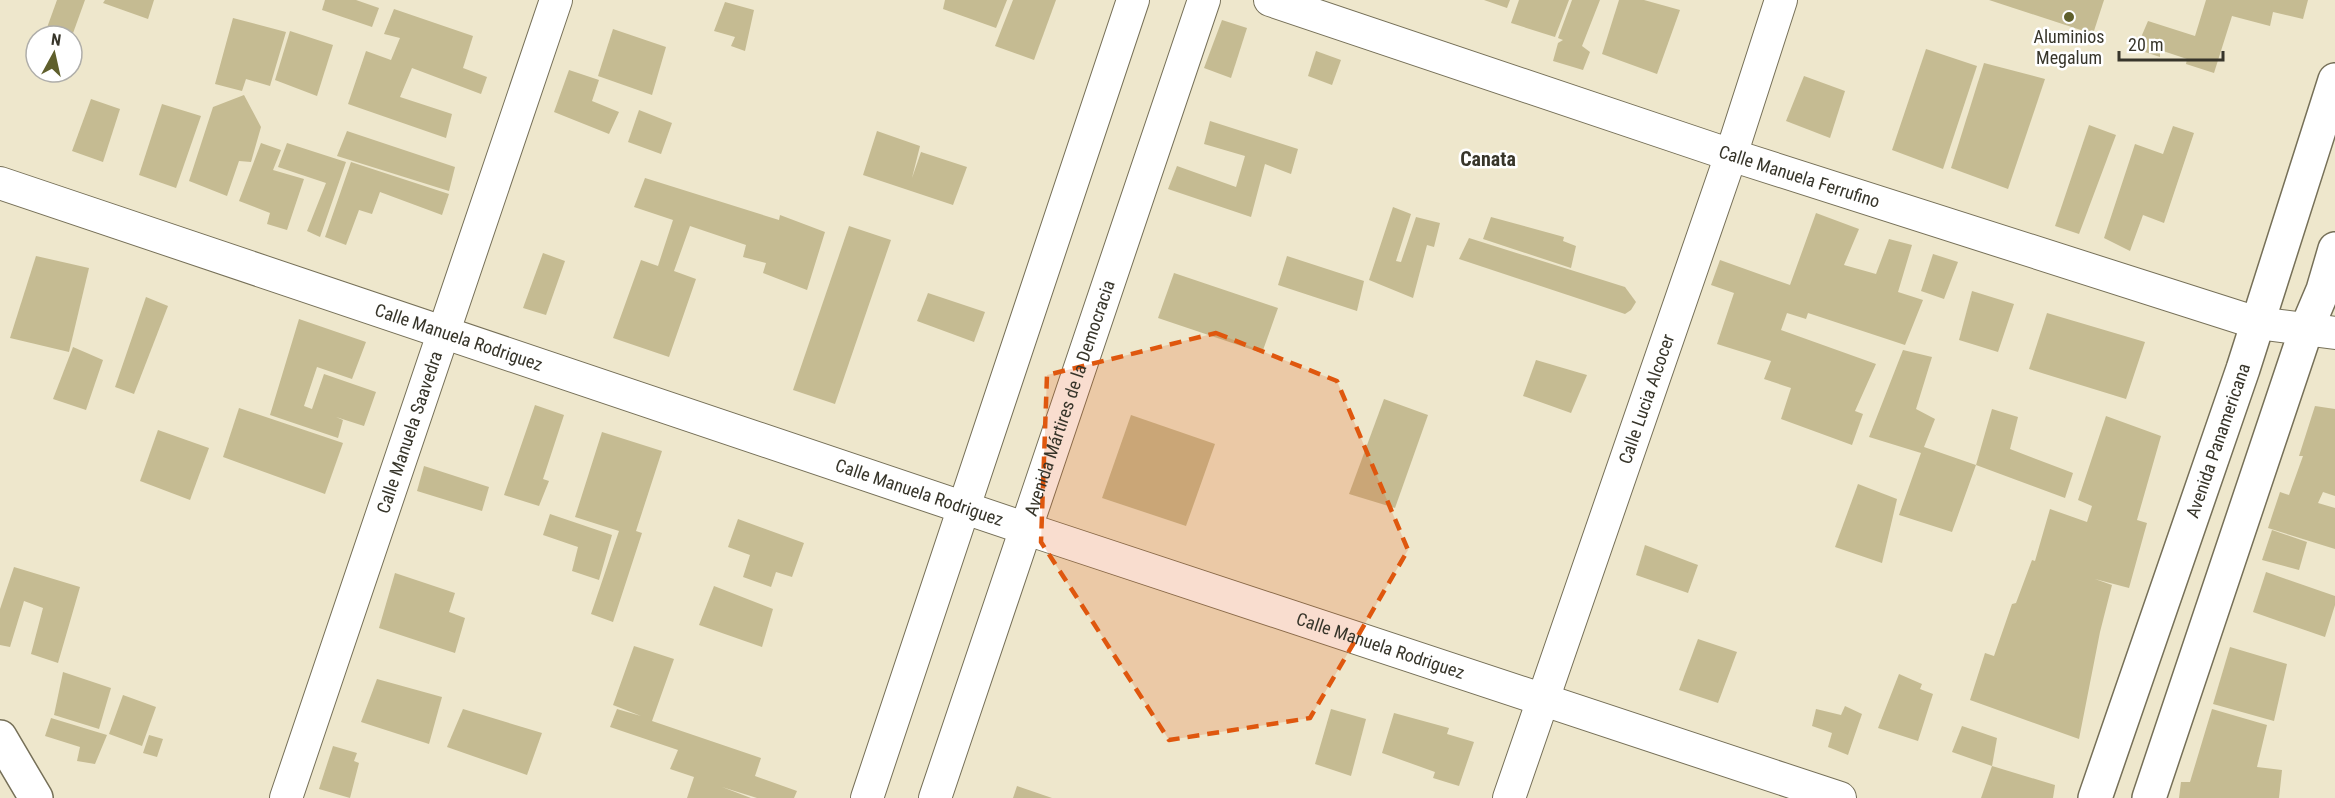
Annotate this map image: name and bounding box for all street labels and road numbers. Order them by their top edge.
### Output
street label: Calle Manuela Ferrufino [1716,141,1883,212]
street label: Avenida Mártires de la Democracia [1020,277,1119,518]
street label: Calle Manuela Rodriguez [372,299,546,375]
street label: Calle Lucia Alcocer [1614,331,1679,467]
street label: Calle Manuela Saavedra [372,348,446,516]
street label: Avenida Panamericana [2181,361,2254,521]
street label: Calle Manuela Rodriguez [833,454,1006,530]
street label: Calle Manuela Rodriguez [1294,608,1467,683]

